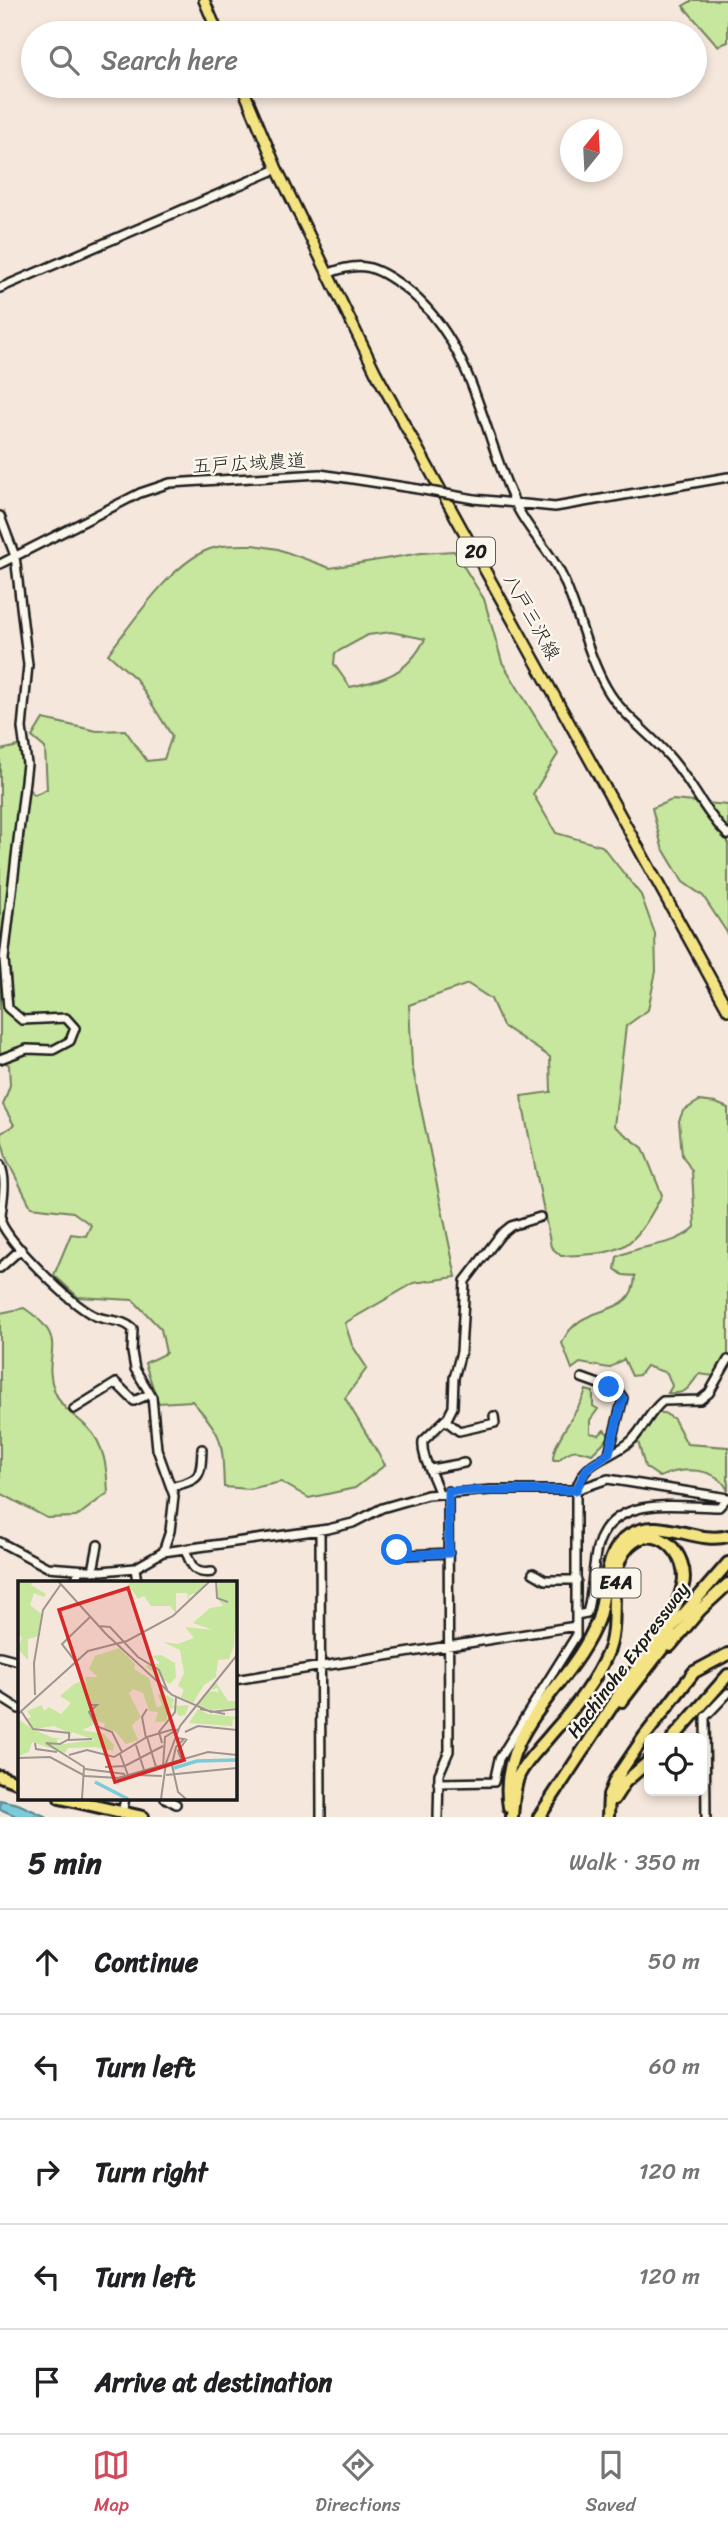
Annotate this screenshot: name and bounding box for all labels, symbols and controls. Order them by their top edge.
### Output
search box [21,21,707,98]
text: Search here [101,37,238,83]
icon: search [45,41,83,79]
north arrow [560,119,623,182]
street label: 五戸広域農道 [191,444,307,482]
road number: 20 [457,538,495,566]
street label: 八戸三沢線 [495,567,569,667]
route end [593,1371,624,1402]
route start [381,1534,412,1565]
road number: E4A [592,1568,640,1598]
street label: Hachinohe Expressway [558,1575,698,1745]
inset map [18,1581,236,1800]
map controls [644,1733,707,1796]
button: locate [644,1733,707,1796]
text: 5 min [28,1836,102,1890]
text: Walk · 350 m [569,1842,700,1883]
text: Continue [95,1939,198,1985]
text: 50 m [648,1941,700,1982]
icon: ahead [28,1943,66,1981]
text: Turn left [95,2044,195,2090]
text: 60 m [649,2046,700,2087]
icon: left [28,2048,66,2086]
text: Turn right [95,2149,208,2195]
text: 120 m [639,2151,700,2192]
icon: right [28,2153,66,2191]
text: Turn left [95,2254,195,2300]
text: 120 m [639,2256,700,2297]
icon: left [28,2258,66,2296]
text: Arrive at destination [95,2359,332,2405]
icon: arrive [28,2363,66,2401]
tab: Map [92,2446,130,2521]
tab: Directions [315,2446,401,2521]
tab: Saved [585,2446,636,2521]

